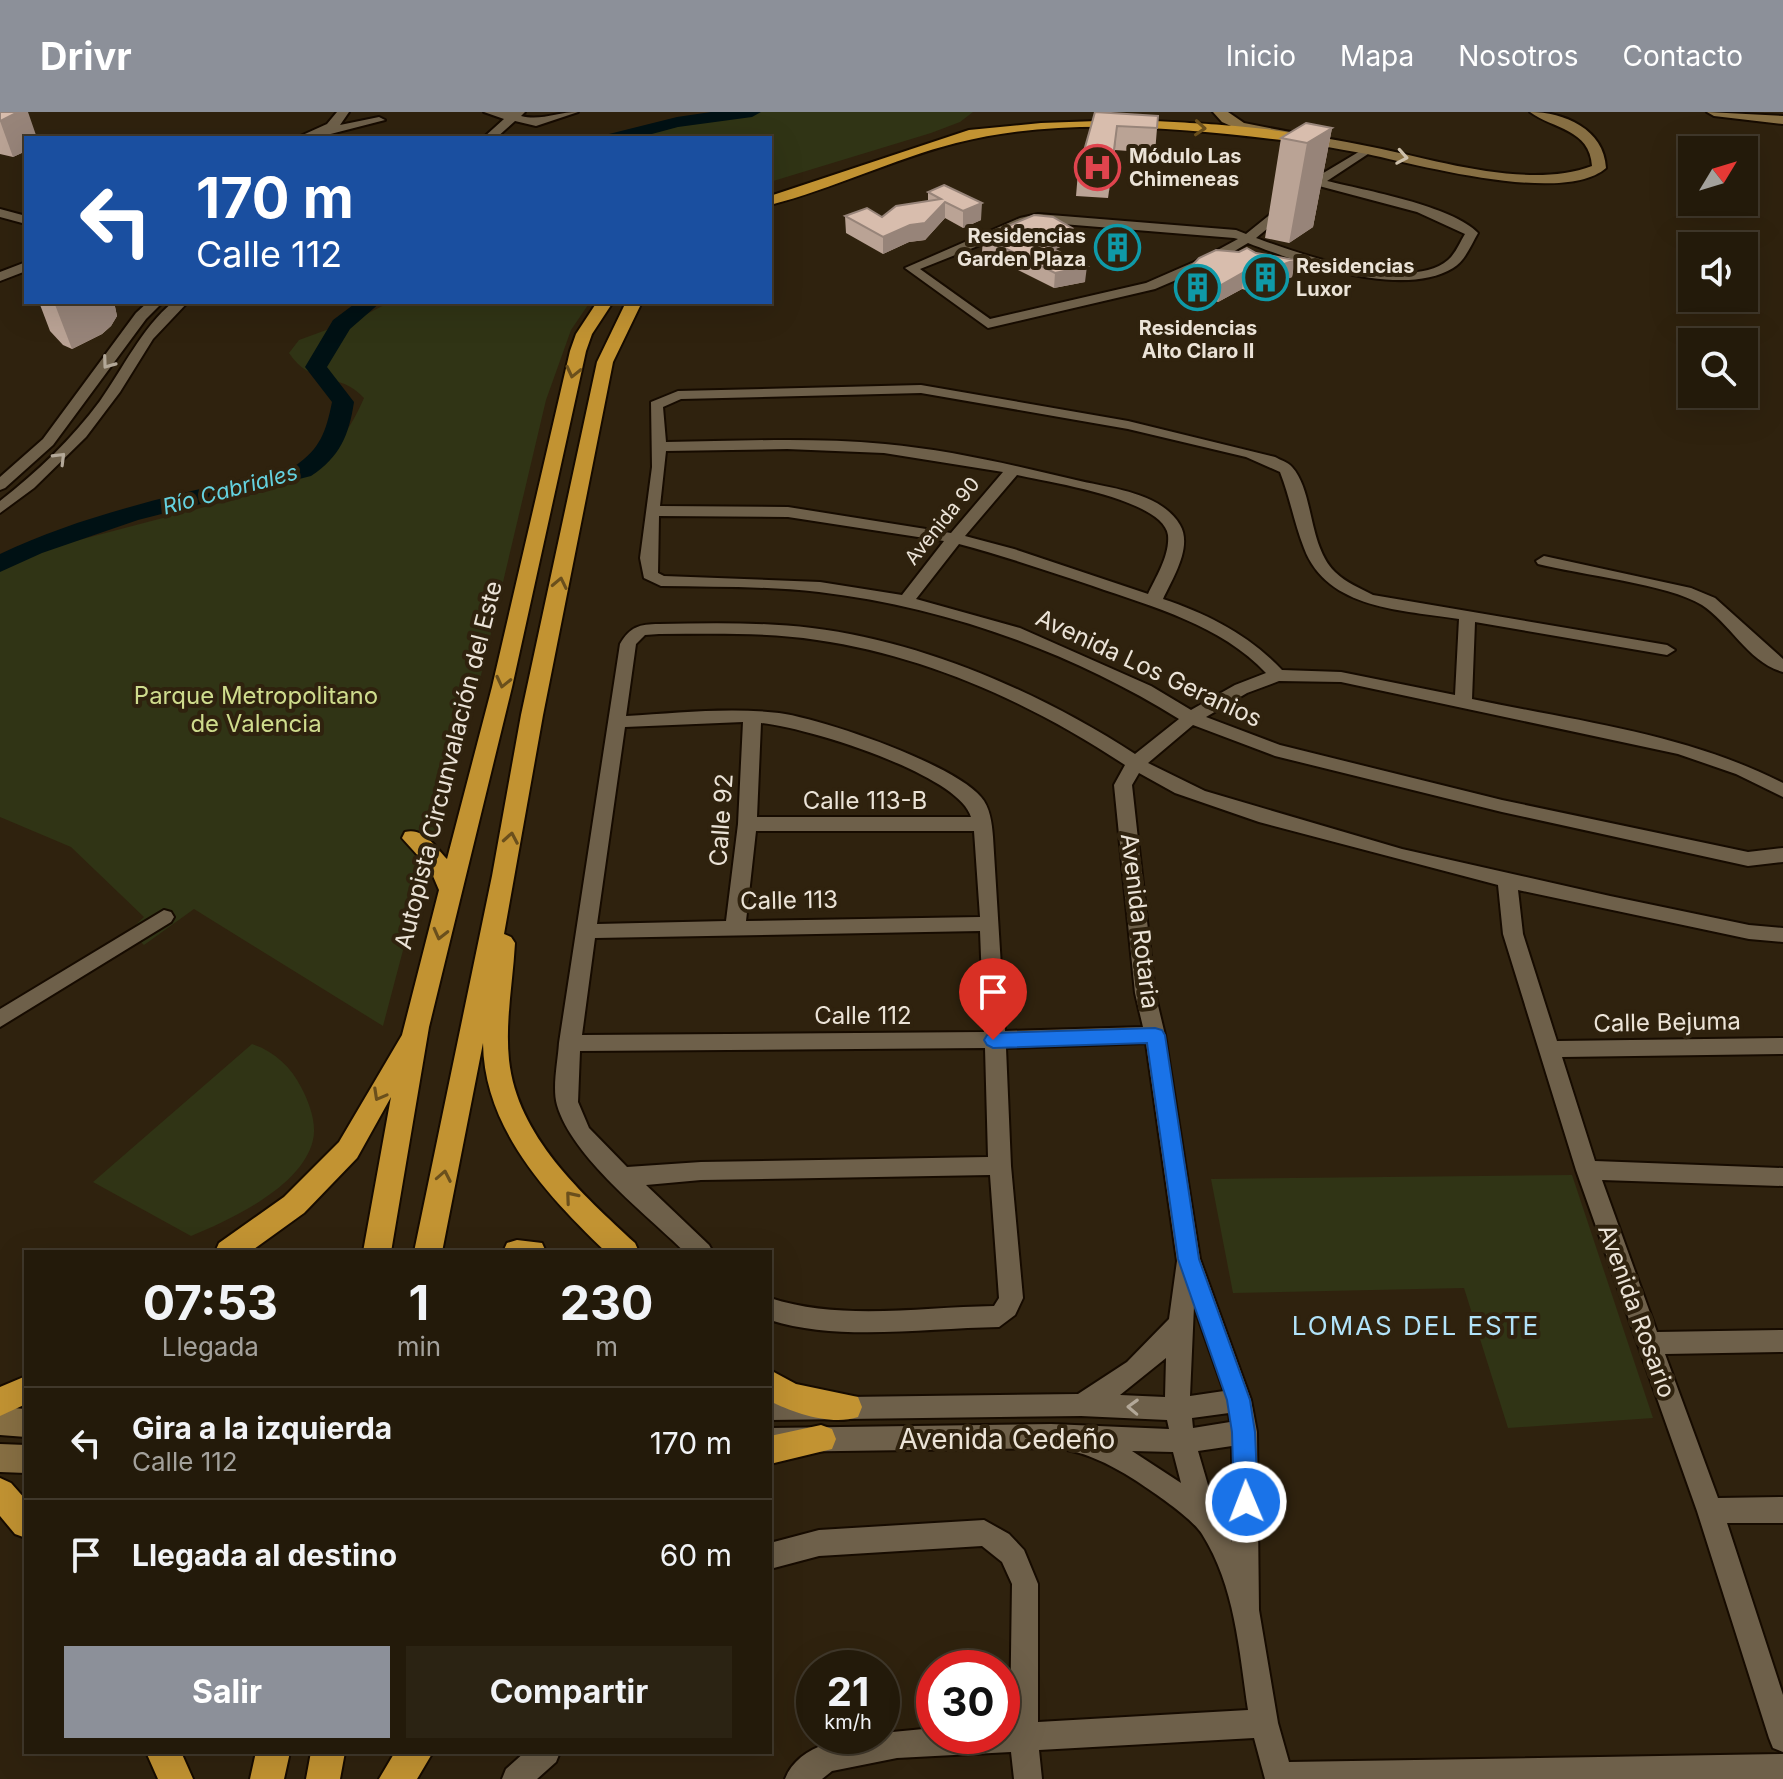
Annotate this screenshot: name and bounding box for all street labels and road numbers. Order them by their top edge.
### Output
street label: Avenida 90 [899,472,985,570]
street label: Autopista Circunvalación del Este [388,578,508,952]
street label: Avenida Los Geranios [1032,603,1266,733]
street label: Calle 92 [703,773,739,867]
street label: Calle 113-B [803,786,927,815]
street label: Avenida Rotaria [1115,832,1165,1010]
street label: Calle 113 [740,885,838,915]
street label: Calle 112 [814,1001,912,1030]
street label: Calle Bejuma [1593,1006,1741,1038]
street label: Avenida Rosario [1592,1220,1682,1402]
street label: Avenida Cedeño [899,1422,1115,1456]

